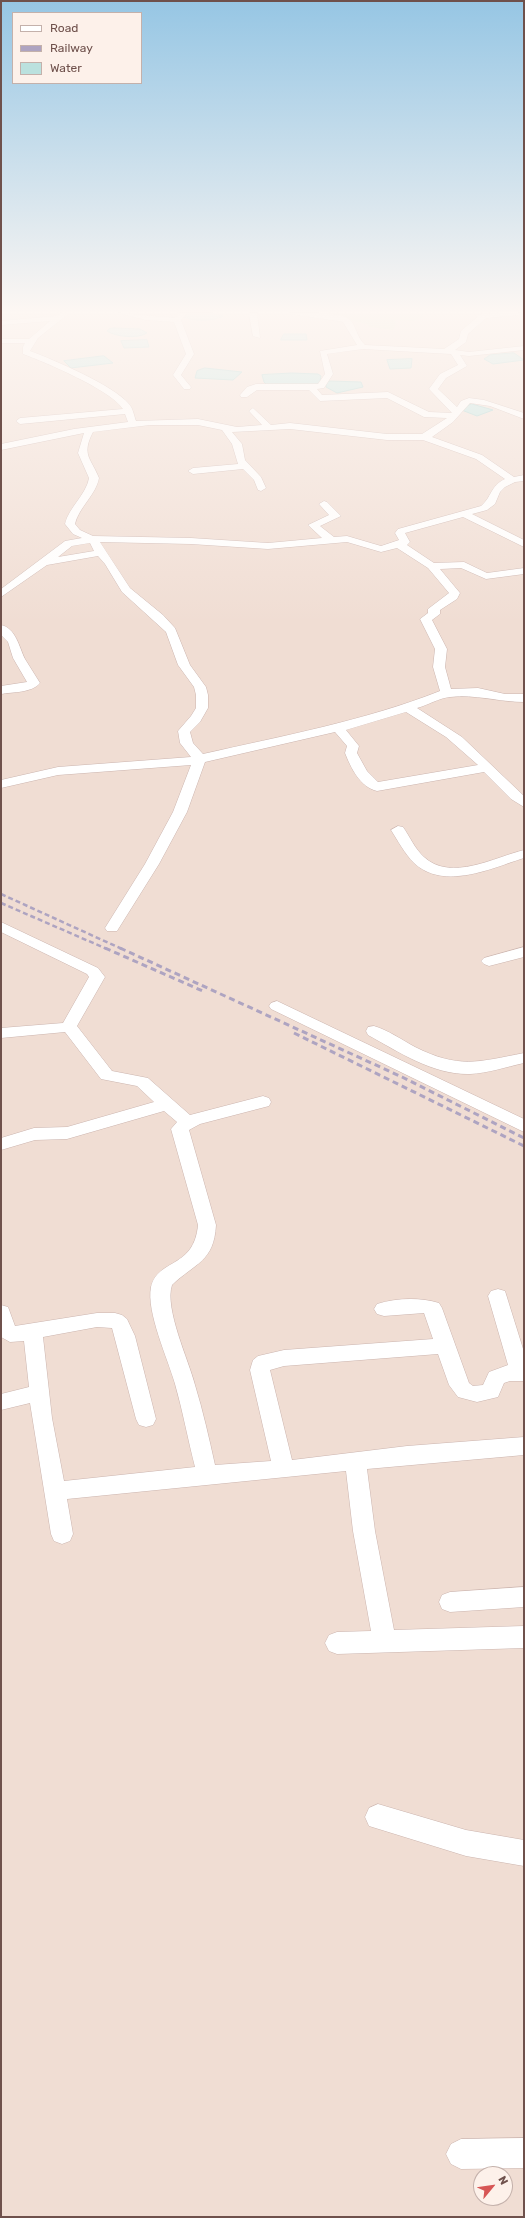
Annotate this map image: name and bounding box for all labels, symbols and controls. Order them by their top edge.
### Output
legend [12,12,142,84]
text: Road [50,21,78,35]
text: Railway [50,41,93,55]
text: Water [50,61,82,75]
north arrow [473,2166,513,2206]
text: N [495,2174,511,2187]

